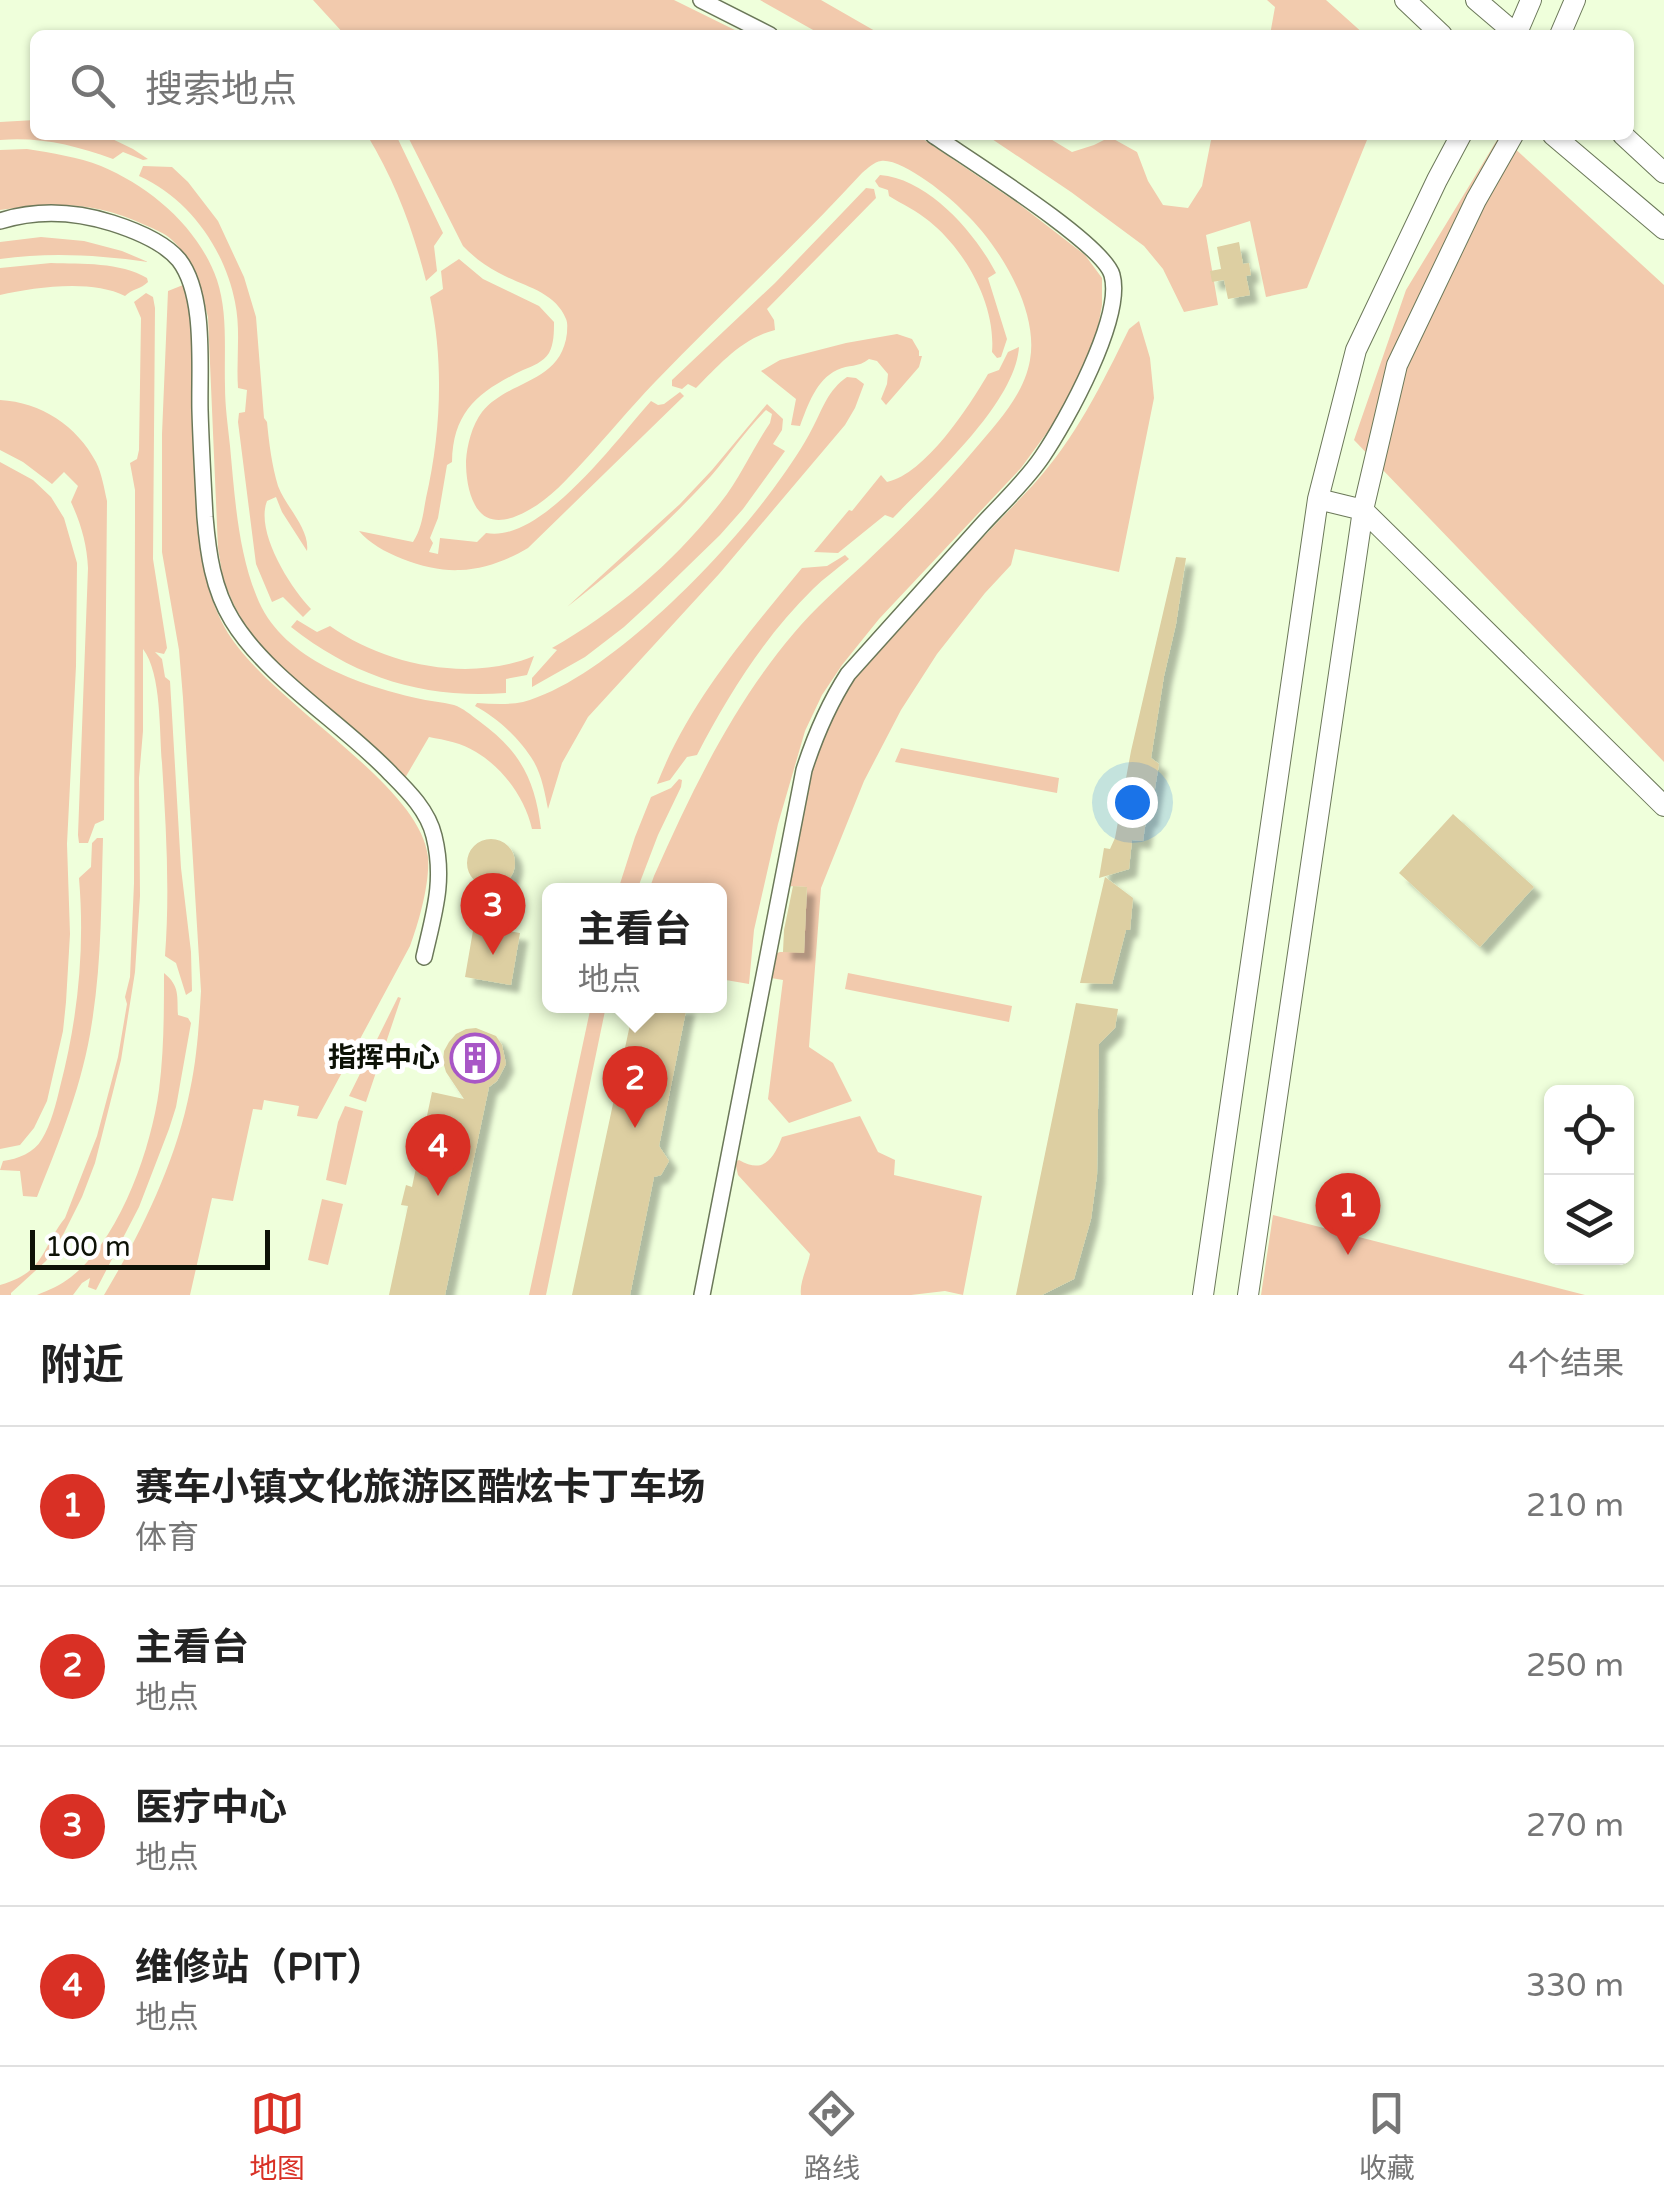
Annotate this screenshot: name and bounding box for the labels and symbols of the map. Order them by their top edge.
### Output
your location [1107,777,1158,828]
pin: 3 [460,872,526,955]
building icon: 指挥中心 [449,1032,501,1084]
place label: 指挥中心 [328,1041,440,1075]
pin: 2 [602,1046,668,1128]
pin: 4 [406,1114,470,1196]
pin: 1 [1316,1172,1380,1255]
scale bar [30,1225,270,1270]

